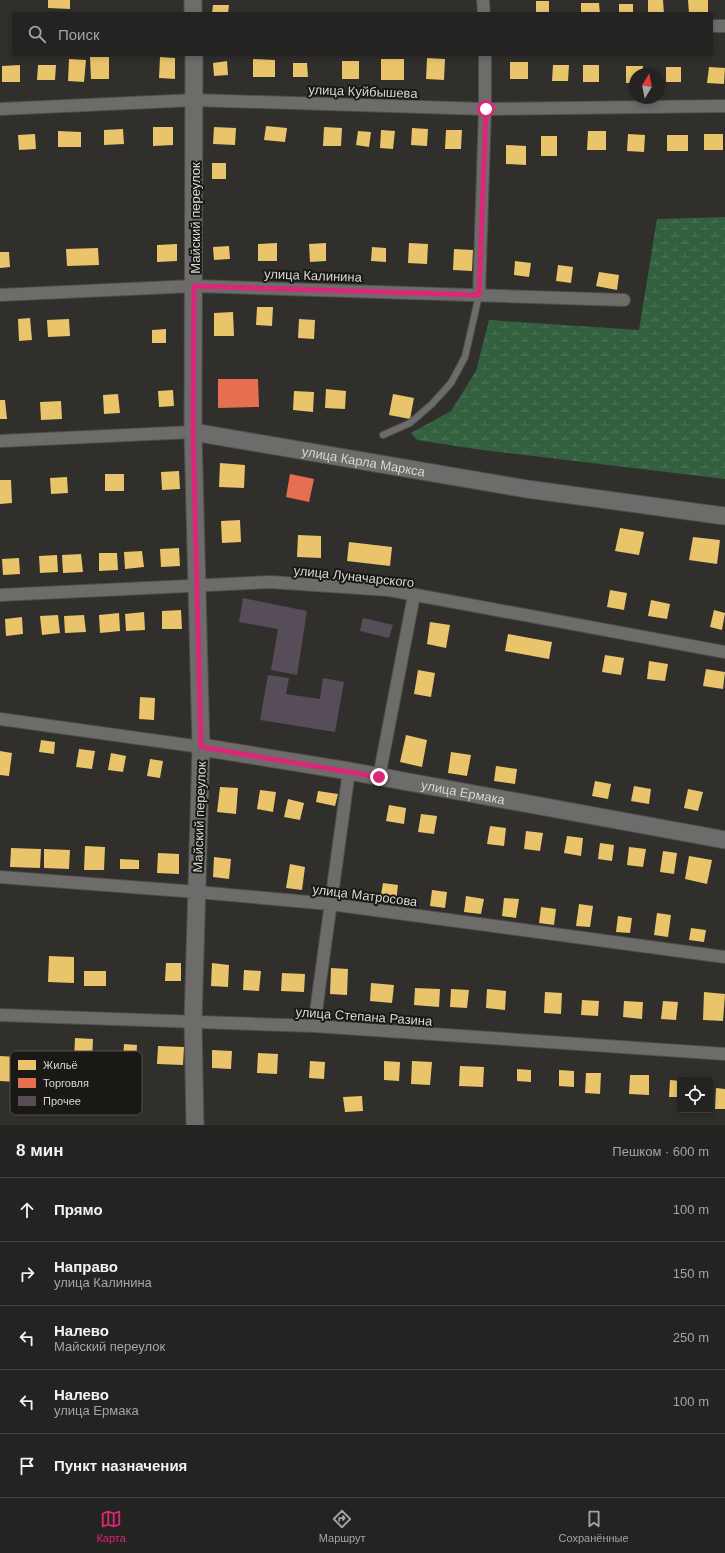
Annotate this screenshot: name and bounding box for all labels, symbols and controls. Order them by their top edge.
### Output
search box [12,12,713,56]
icon: search [26,23,48,45]
text: Поиск [58,26,100,43]
north arrow [629,68,665,104]
street label: улица Куйбышева [308,82,419,101]
route start [477,100,495,118]
street label: Майский переулок [188,162,203,274]
street label: улица Калинина [264,266,363,285]
street label: улица Карла Маркса [301,444,427,480]
street label: улица Луначарского [293,563,415,590]
street label: Майский переулок [190,761,209,873]
route end [370,768,388,786]
street label: улица Ермака [420,777,507,808]
street label: улица Матросова [312,882,419,909]
street label: улица Степана Разина [295,1004,434,1029]
legend [10,1051,142,1115]
text: Жильё [43,1059,78,1071]
text: Торговля [43,1077,89,1089]
map controls [677,1077,713,1113]
button: locate [677,1077,713,1113]
text: Прочее [43,1095,81,1107]
text: 8 мин [16,1141,63,1160]
text: Пешком · 600 m [612,1144,709,1159]
icon: ahead [16,1199,38,1221]
text: Прямо [54,1201,103,1218]
text: 100 m [673,1202,709,1217]
text: Направо [54,1258,118,1275]
icon: right [16,1263,38,1285]
text: 150 m [673,1266,709,1281]
text: улица Калинина [54,1275,152,1290]
text: Налево [54,1322,109,1339]
icon: left [16,1327,38,1349]
text: 250 m [673,1330,709,1345]
text: Майский переулок [54,1339,165,1354]
text: Налево [54,1386,109,1403]
icon: left [16,1391,38,1413]
text: 100 m [673,1394,709,1409]
text: улица Ермака [54,1403,139,1418]
icon: arrive [16,1455,38,1477]
text: Пункт назначения [54,1457,187,1474]
tab: Карта [96,1508,126,1544]
tab: Маршрут [319,1508,366,1544]
tab: Сохранённые [559,1508,629,1544]

